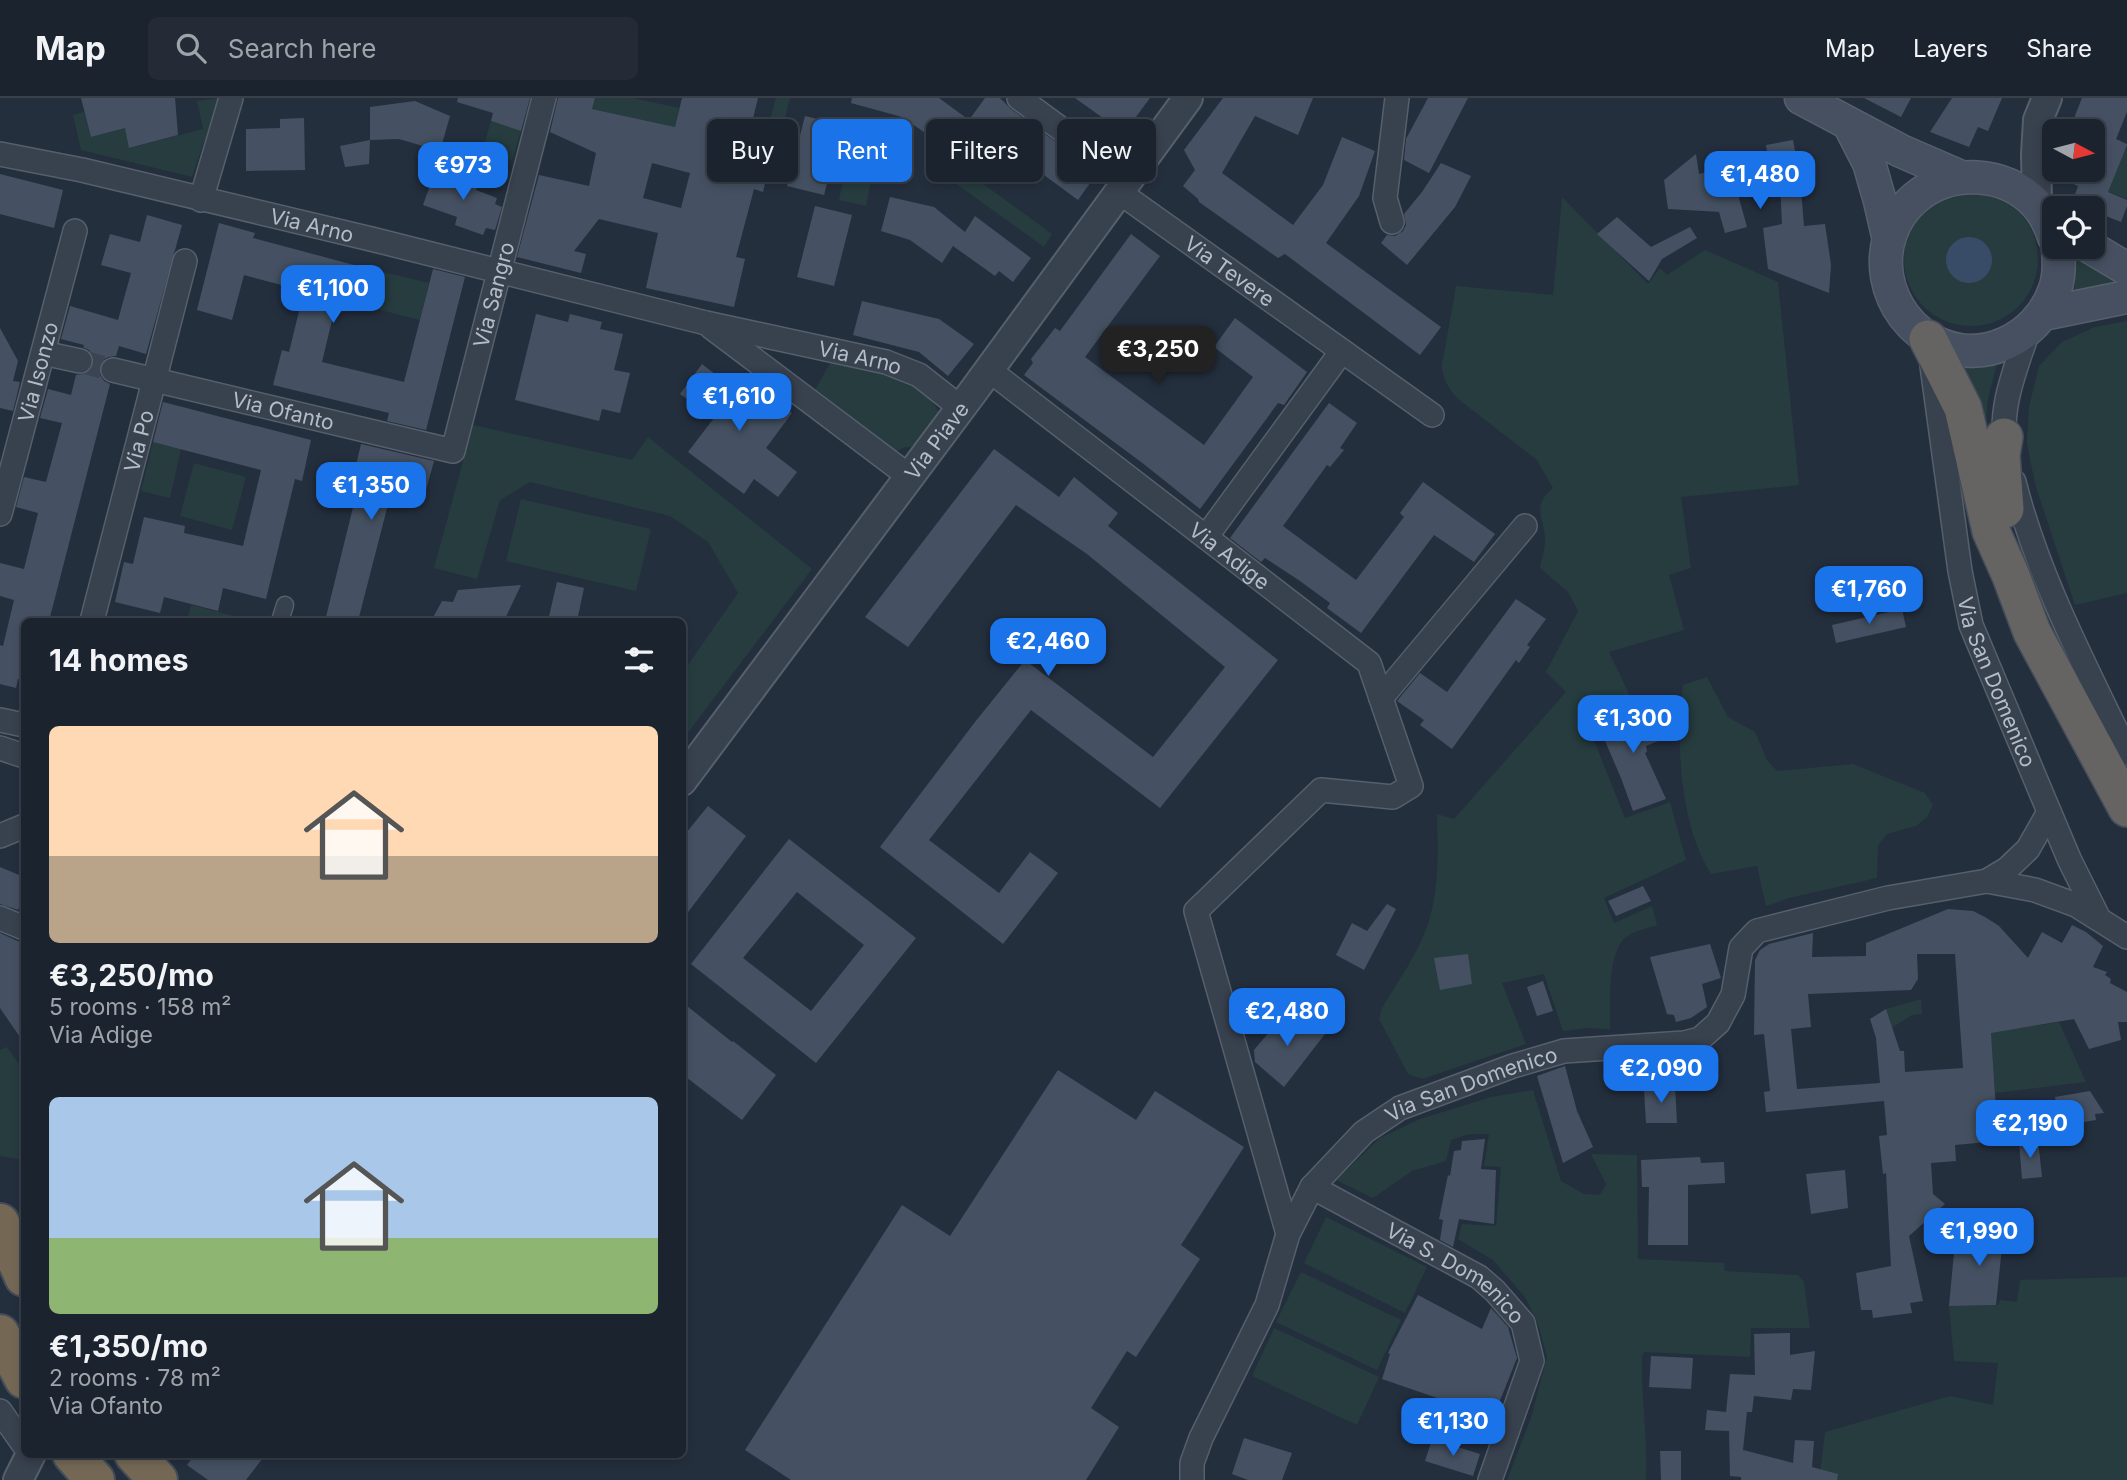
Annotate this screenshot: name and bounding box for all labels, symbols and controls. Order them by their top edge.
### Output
search box [148,17,638,80]
text: Map [35,28,106,68]
icon: search [172,29,210,67]
text: Search here [228,33,376,64]
text: Map [1825,34,1875,63]
text: Layers [1913,34,1988,63]
text: Share [2026,34,2092,63]
chip: Buy [707,119,798,182]
chip: Rent [812,119,912,182]
chip: Filters [926,119,1043,182]
chip: New [1057,119,1156,182]
north arrow [2042,119,2105,182]
map controls [2042,119,2105,259]
pin: €973 [422,142,504,202]
text: €973 [434,151,492,179]
pin: €1,480 [1703,152,1817,211]
text: €1,480 [1720,160,1800,188]
button: locate [2042,196,2105,259]
street label: Via Arno [268,203,356,247]
street label: Via Tevere [1180,230,1280,311]
street label: Via Sangro [468,239,519,350]
pin: €1,100 [276,266,390,325]
text: €1,100 [297,274,369,302]
street label: Via Isonzo [12,319,63,425]
pin: €3,250 [1101,327,1215,386]
street label: Via Arno [816,335,906,380]
text: €3,250 [1117,335,1199,363]
pin: €1,610 [682,374,796,433]
text: €1,610 [702,382,776,410]
street label: Via Ofanto [230,386,337,435]
street label: Via Piave [899,397,974,484]
street label: Via Po [119,407,159,475]
pin: €1,350 [314,462,428,522]
text: €1,350 [332,471,410,499]
street label: Via Adige [1185,517,1275,594]
pin: €1,760 [1812,566,1926,626]
text: €1,760 [1831,575,1907,603]
street label: Via San Domenico [1953,594,2041,771]
pin: €2,460 [991,618,1105,678]
text: €2,460 [1006,627,1090,655]
icon: filters [620,641,658,679]
text: 14 homes [49,642,188,678]
pin: €1,300 [1576,696,1690,755]
text: €1,300 [1594,704,1672,732]
icon: home [291,772,417,898]
text: €3,250/mo [49,957,214,993]
pin: €2,480 [1230,988,1344,1048]
text: 5 rooms · 158 m² [49,993,232,1021]
text: €2,480 [1245,997,1329,1025]
text: Via Adige [49,1021,153,1049]
street label: Via San Domenico [1380,1041,1560,1127]
pin: €2,090 [1604,1046,1718,1105]
text: €2,090 [1619,1054,1703,1082]
pin: €2,190 [1973,1100,2087,1160]
text: €2,190 [1992,1109,2068,1137]
icon: home [291,1143,417,1269]
pin: €1,990 [1922,1208,2036,1268]
street label: Via S. Domenico [1382,1217,1530,1328]
text: €1,990 [1940,1217,2018,1245]
text: €1,350/mo [49,1328,208,1364]
text: 2 rooms · 78 m² [49,1364,221,1392]
text: Via Ofanto [49,1392,163,1420]
pin: €1,130 [1396,1398,1510,1458]
text: €1,130 [1417,1407,1489,1435]

